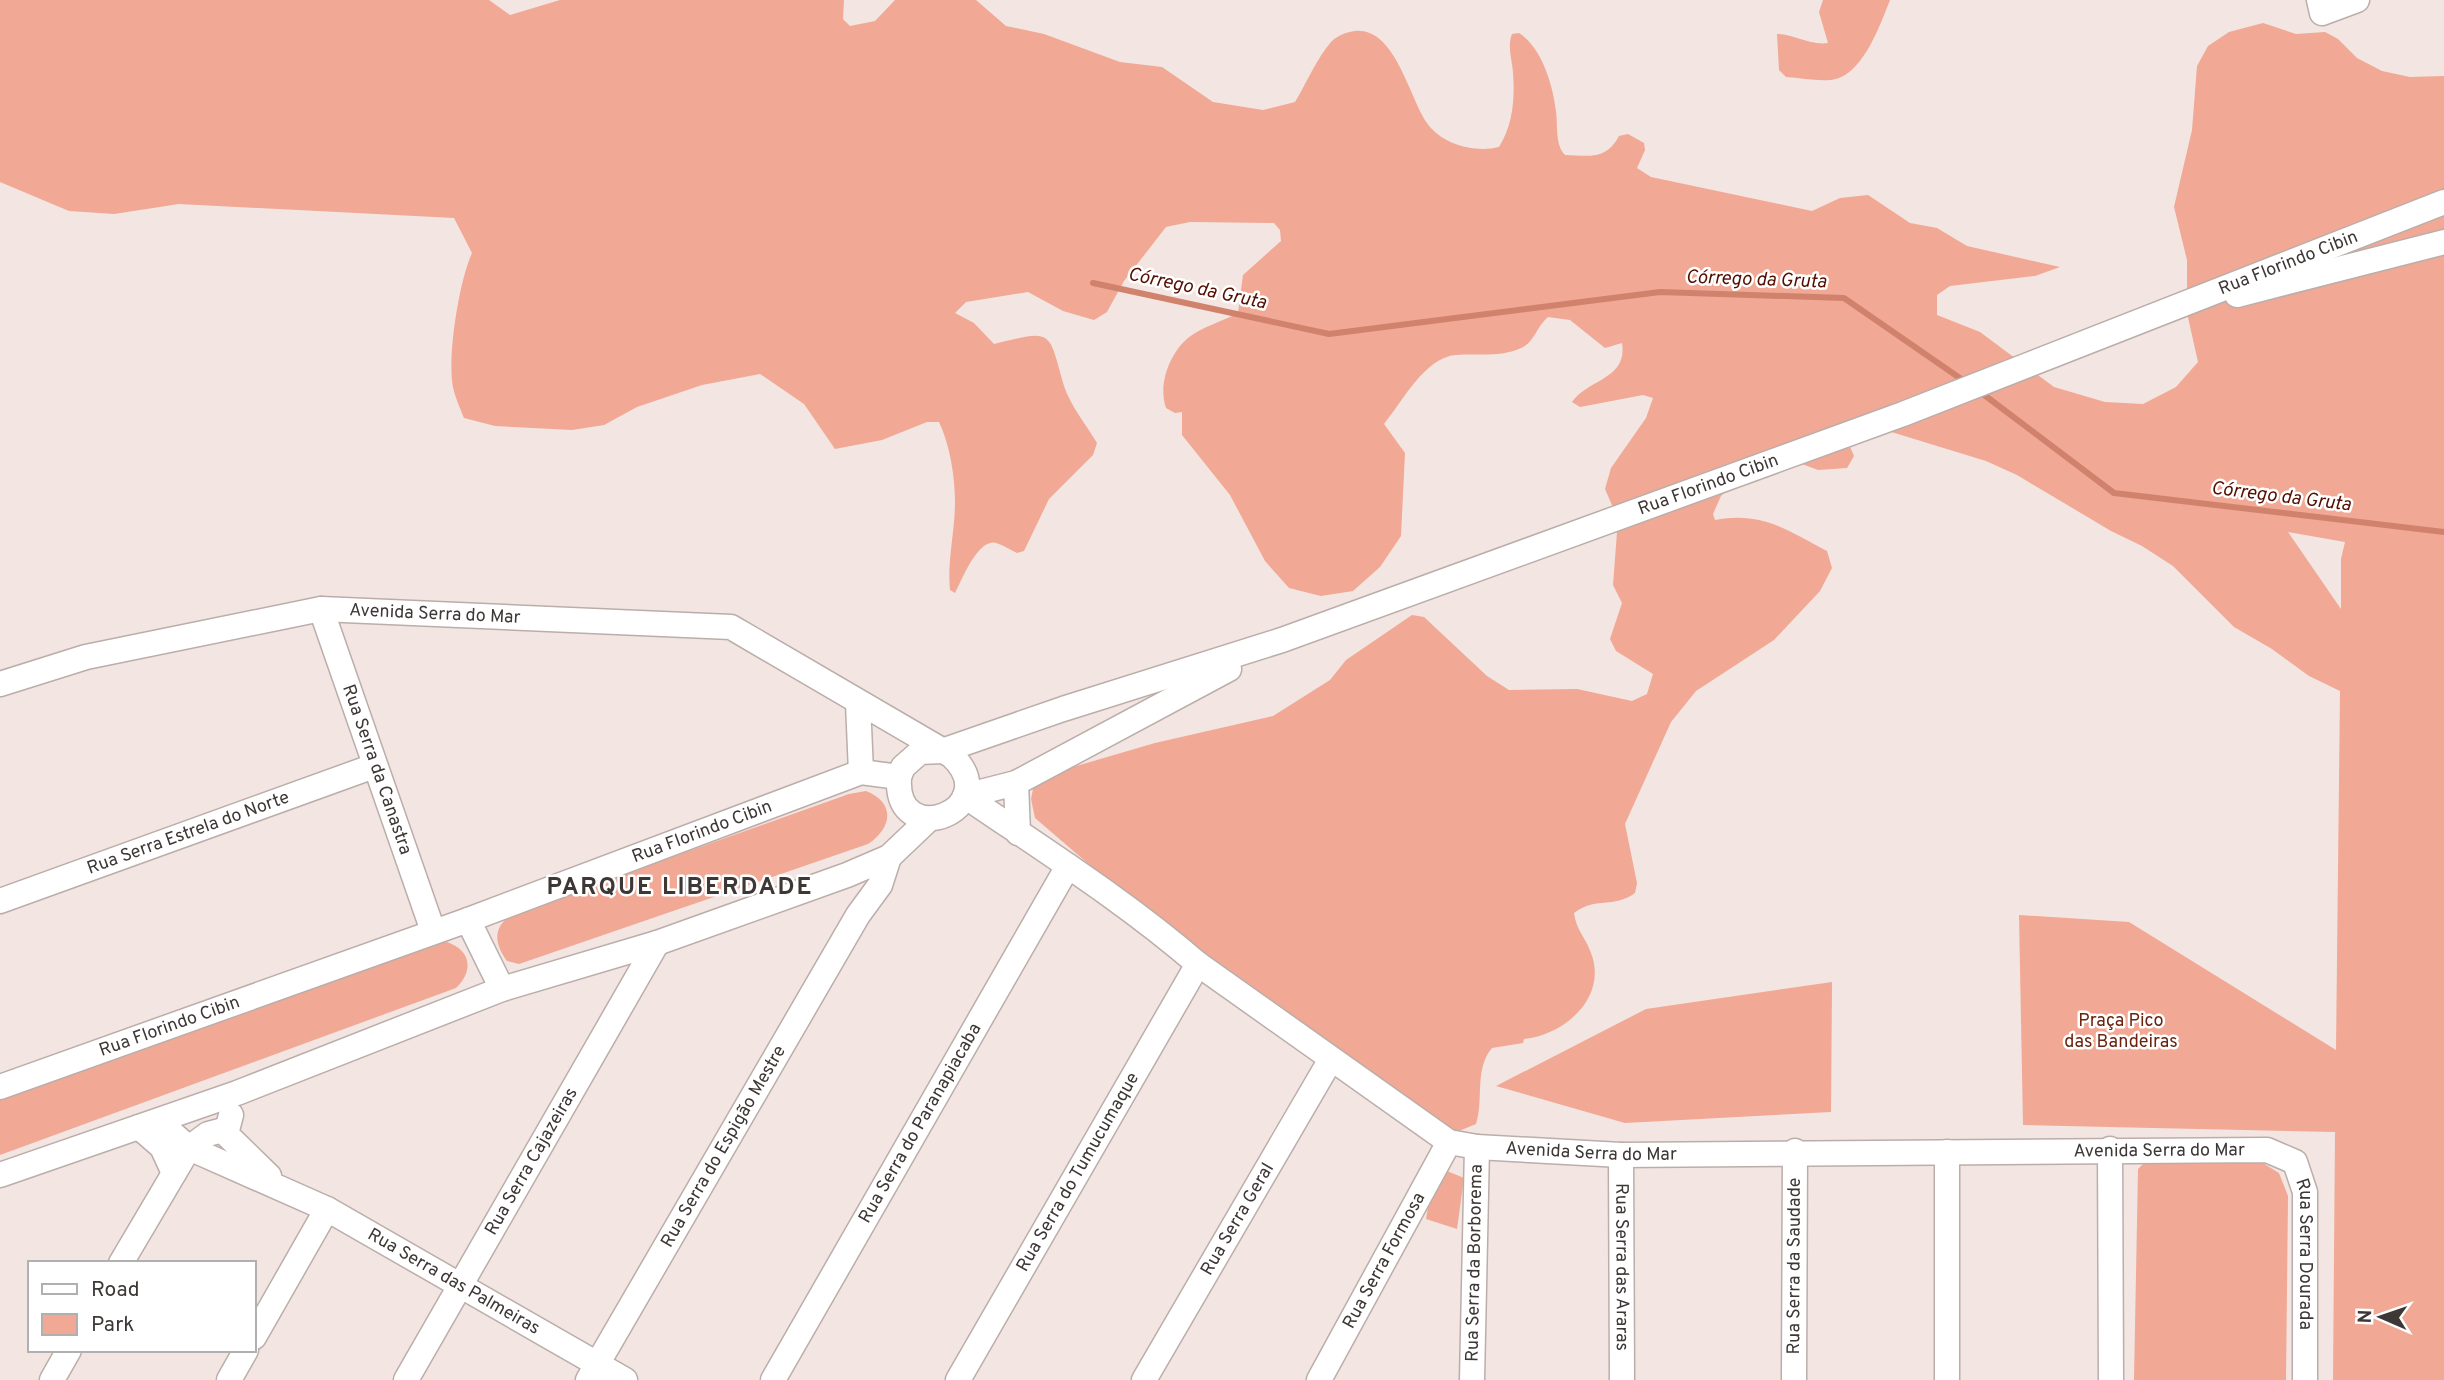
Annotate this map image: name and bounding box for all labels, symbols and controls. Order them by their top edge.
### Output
street label: Rua Florindo Cibin [2215,225,2361,301]
water label: Córrego da Gruta [1126,263,1269,315]
water label: Córrego da Gruta [1685,266,1827,294]
street label: Rua Florindo Cibin [1635,449,1782,521]
water label: Córrego da Gruta [2210,477,2353,518]
street label: Avenida Serra do Mar [349,599,521,629]
street label: Rua Serra da Canastra [337,681,417,858]
street label: Rua Serra Estrela do Norte [84,786,292,880]
street label: Rua Florindo Cibin [629,795,775,869]
district label: PARQUE LIBERDADE [546,873,814,903]
street label: Rua Florindo Cibin [96,991,243,1062]
park label: Praça Pico das Bandeiras [2064,1010,2178,1054]
street label: Rua Serra do Paranapiacaba [854,1019,987,1228]
street label: Rua Serra do Espigão Mestre [656,1041,791,1252]
street label: Rua Serra do Tumucumaque [1011,1068,1144,1276]
street label: Rua Serra Cajazeiras [480,1083,583,1240]
street label: Avenida Serra do Mar [1505,1137,1677,1167]
street label: Avenida Serra do Mar [2073,1139,2245,1163]
street label: Rua Serra Geral [1196,1159,1279,1280]
street label: Rua Serra da Borborema [1461,1164,1488,1362]
street label: Rua Serra Dourada [2290,1175,2317,1330]
street label: Rua Serra da Saudade [1783,1177,1806,1355]
street label: Rua Serra das Araras [1610,1183,1633,1351]
street label: Rua Serra Formosa [1338,1188,1431,1333]
street label: Rua Serra das Palmeiras [363,1223,544,1340]
legend [28,1261,256,1352]
text: Road [91,1277,140,1304]
north arrow [2346,1282,2416,1352]
text: N [2354,1309,2378,1324]
text: Park [91,1312,134,1339]

